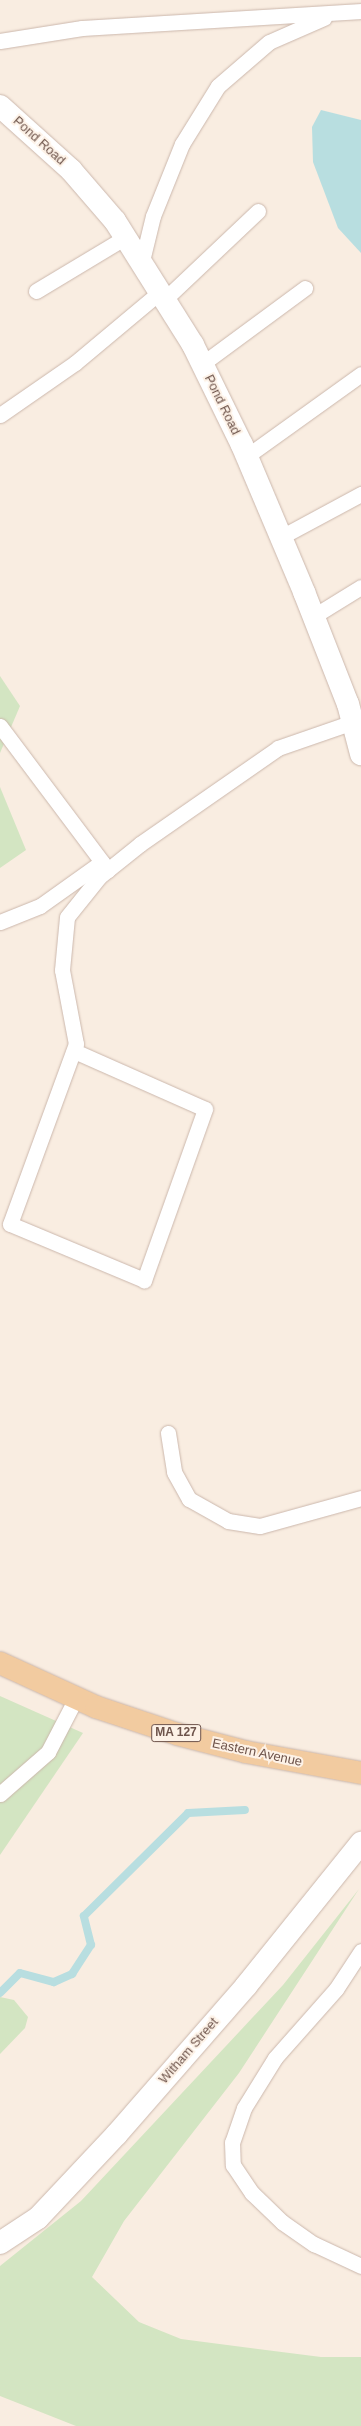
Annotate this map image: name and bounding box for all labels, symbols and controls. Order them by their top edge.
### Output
street label: Pond Road [10,113,68,169]
street label: Pond Road [201,372,243,438]
road number: MA 127 [150,1723,202,1743]
street label: Eastern Avenue [210,1736,304,1770]
street label: Witham Street [156,2015,222,2087]

